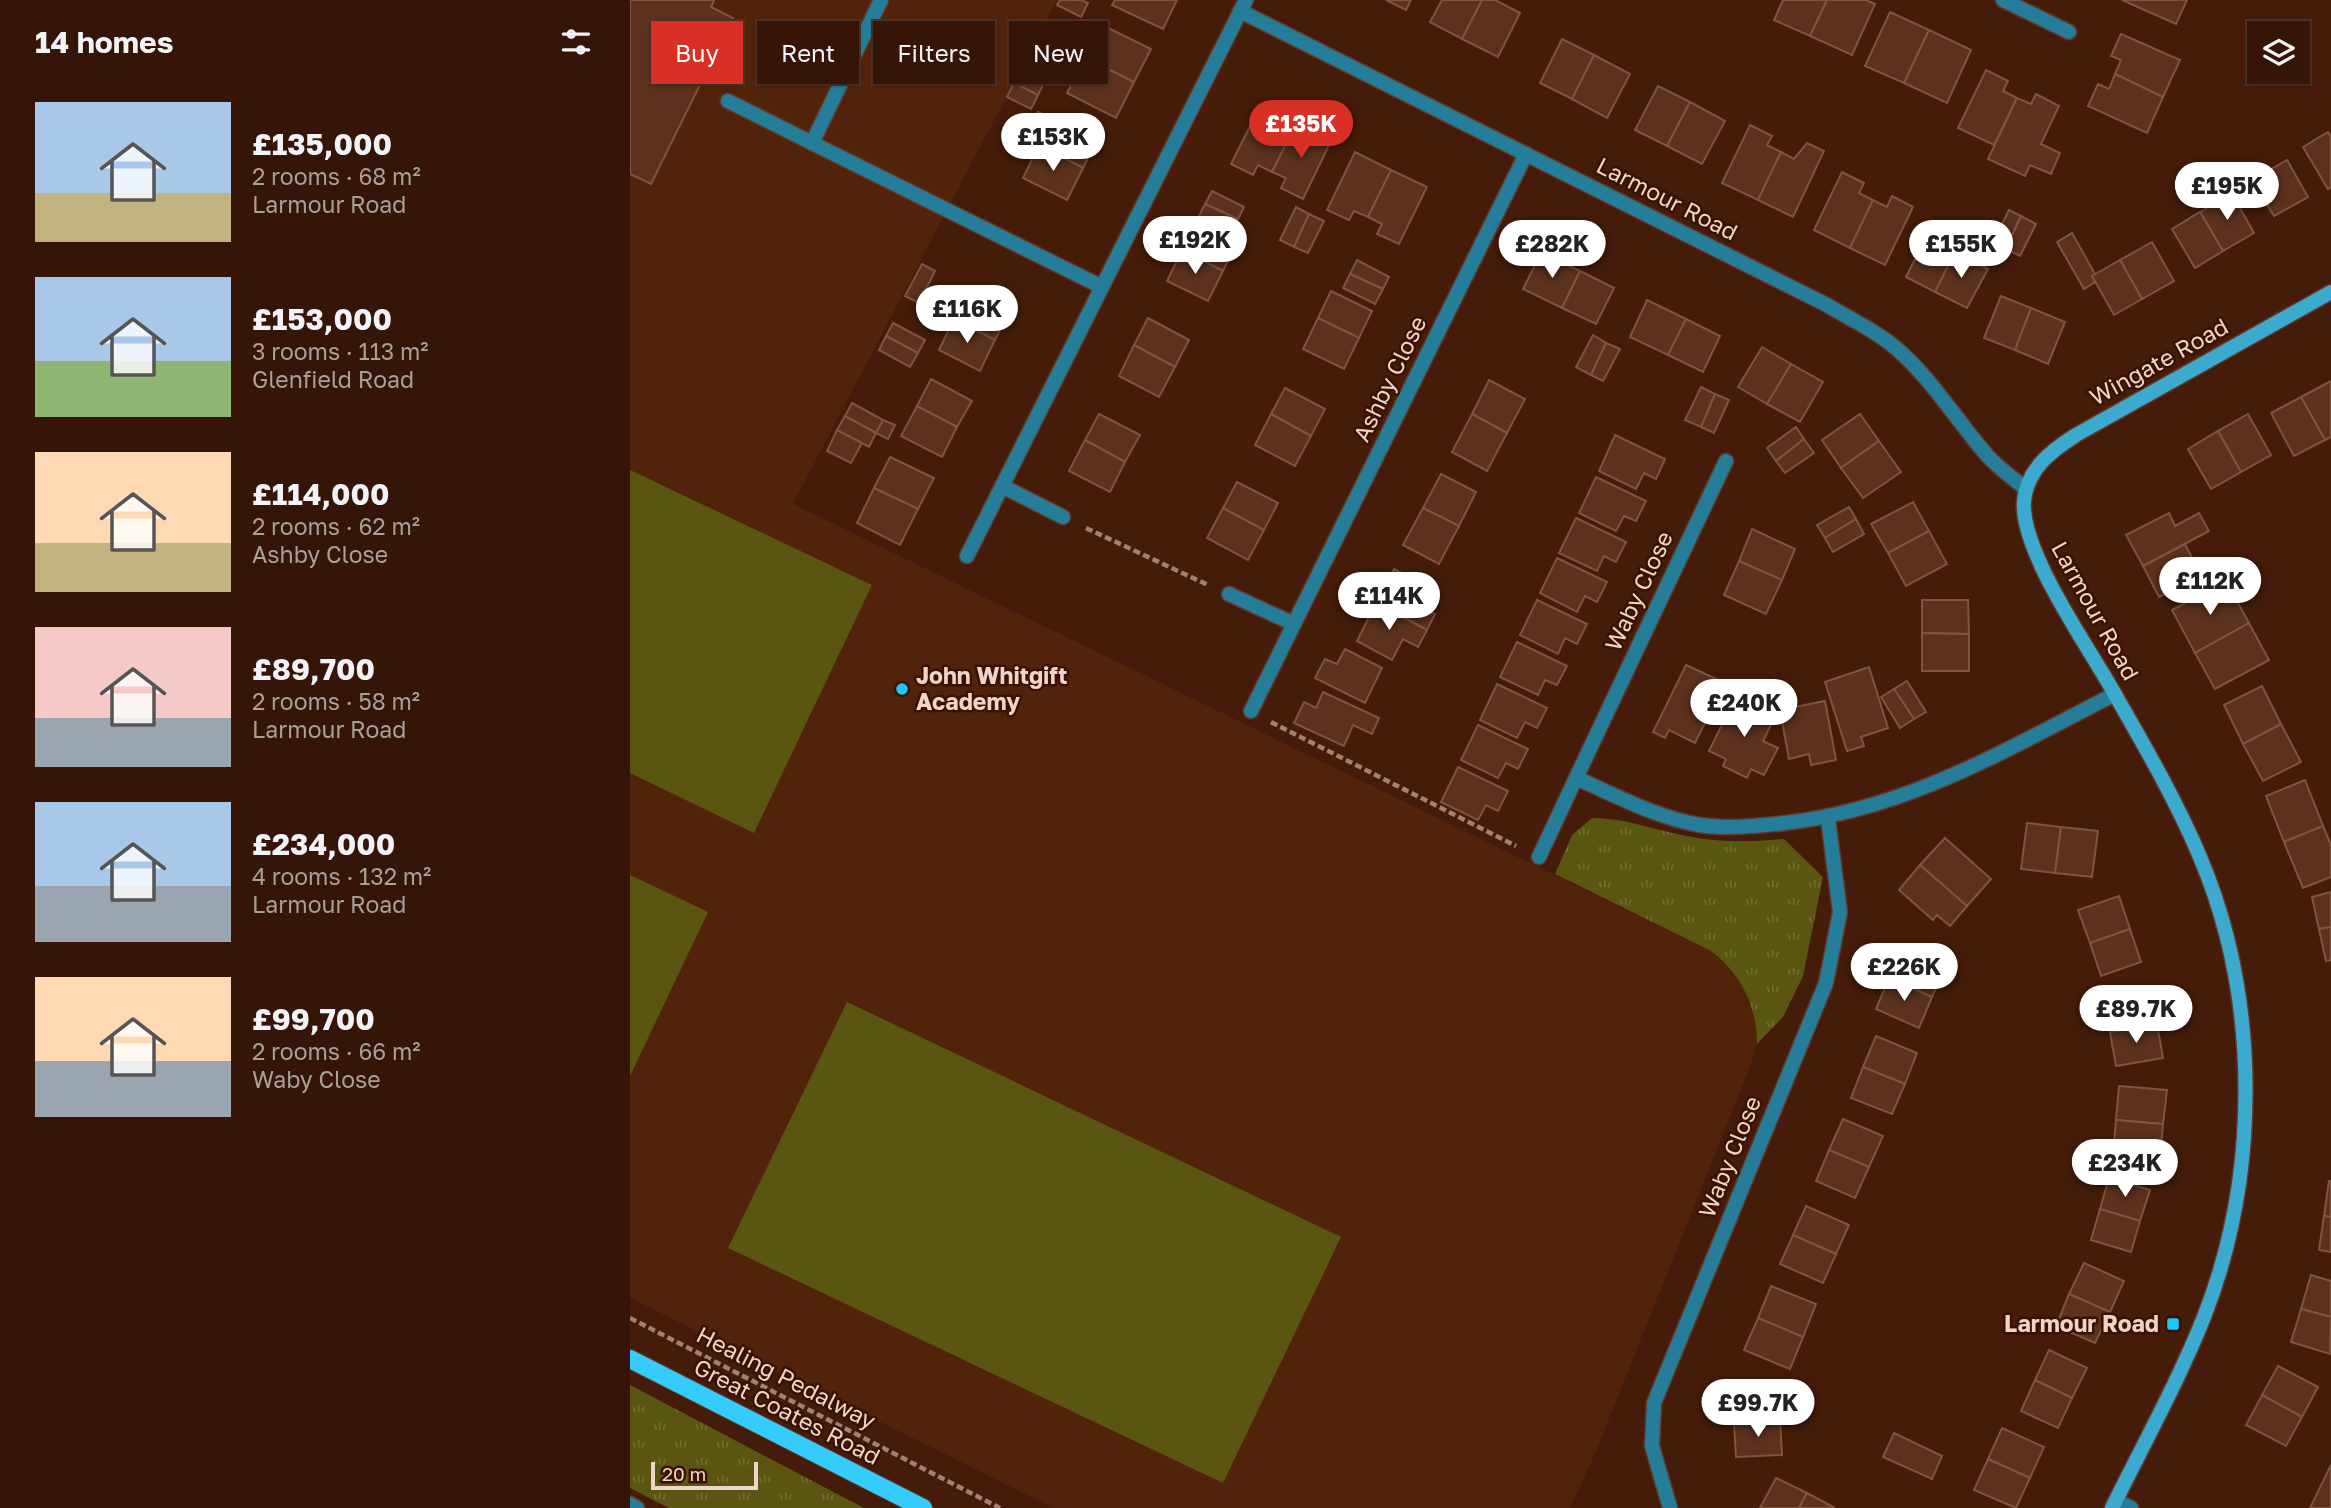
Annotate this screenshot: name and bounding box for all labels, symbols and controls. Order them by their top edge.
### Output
chip: Buy [651,21,743,84]
chip: Rent [757,21,859,84]
chip: Filters [873,21,995,84]
chip: New [1009,21,1108,84]
map controls [2247,21,2310,84]
button: layers [2247,21,2310,84]
icon: filters [557,23,595,61]
text: 14 homes [35,24,174,60]
pin: £135K [1252,100,1350,160]
text: £135K [1265,109,1337,137]
pin: £153K [1004,114,1102,173]
text: £153K [1017,122,1089,150]
text: £135,000 [252,126,392,162]
icon: home [91,130,175,214]
street label: Larmour Road [1592,151,1743,246]
text: 2 rooms · 68 m² [252,162,421,190]
pin: £195K [2178,162,2276,222]
text: £195K [2191,171,2263,199]
text: Larmour Road [252,190,406,218]
pin: £192K [1146,216,1244,276]
pin: £282K [1503,220,1601,280]
pin: £155K [1912,220,2010,280]
text: £192K [1159,225,1231,253]
text: £282K [1515,229,1589,257]
text: £155K [1925,229,1997,257]
pin: £116K [918,286,1016,345]
text: £116K [932,294,1002,322]
text: £153,000 [252,301,392,337]
icon: home [91,305,175,389]
street label: Ashby Close [1347,311,1432,446]
street label: Wingate Road [2084,312,2233,411]
text: 3 rooms · 113 m² [252,337,429,365]
text: Glenfield Road [252,365,414,393]
text: £114,000 [252,476,390,512]
icon: home [91,480,175,564]
text: 2 rooms · 62 m² [252,512,420,540]
street label: Waby Close [1598,526,1678,655]
street label: Larmour Road [2046,536,2146,685]
text: Ashby Close [252,540,388,568]
pin: £112K [2161,558,2259,617]
text: £112K [2175,566,2245,594]
pin: £114K [1340,572,1438,632]
text: £114K [1354,581,1424,609]
text: £89,700 [252,651,375,687]
icon: home [91,655,175,739]
place label: John Whitgift Academy [916,661,1067,715]
pin: £240K [1695,680,1793,739]
marker: John Whitgift Academy [894,681,910,697]
text: 2 rooms · 58 m² [252,687,420,715]
text: £240K [1706,688,1782,716]
text: Larmour Road [252,715,406,743]
text: £234,000 [252,826,395,862]
icon: home [91,830,175,914]
text: 4 rooms · 132 m² [252,862,431,890]
text: Larmour Road [252,890,406,918]
pin: £226K [1855,944,1953,1003]
text: £226K [1867,952,1941,980]
pin: £89.7K [2079,986,2193,1045]
text: £89.7K [2095,994,2177,1022]
text: £99,700 [252,1001,375,1037]
icon: home [91,1005,175,1089]
text: 2 rooms · 66 m² [252,1037,421,1065]
text: Waby Close [252,1065,381,1093]
street label: Waby Close [1692,1092,1766,1221]
pin: £234K [2076,1140,2174,1199]
text: £234K [2088,1148,2162,1176]
place label: Larmour Road [2004,1309,2159,1337]
marker: Larmour Road [2165,1316,2181,1332]
street label: Healing Pedalway [692,1320,881,1434]
street label: Great Coates Road [690,1352,885,1470]
pin: £99.7K [1701,1380,1815,1439]
text: £99.7K [1718,1388,1798,1416]
scale bar [651,1459,758,1491]
text: 20 m [662,1462,706,1485]

